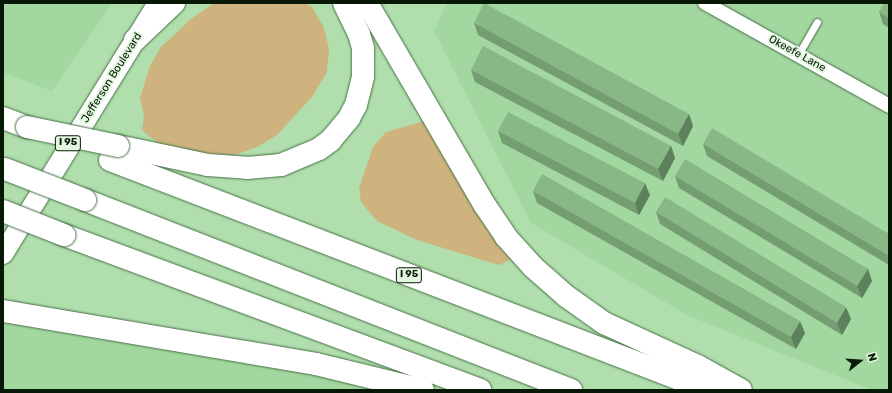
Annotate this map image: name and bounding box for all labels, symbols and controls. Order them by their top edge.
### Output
street label: Jefferson Boulevard [79,31,145,125]
street label: Okeefe Lane [766,33,828,75]
road number: I 95 [54,135,82,151]
road number: I 95 [395,267,423,283]
north arrow [840,341,880,381]
text: N [865,352,879,363]

